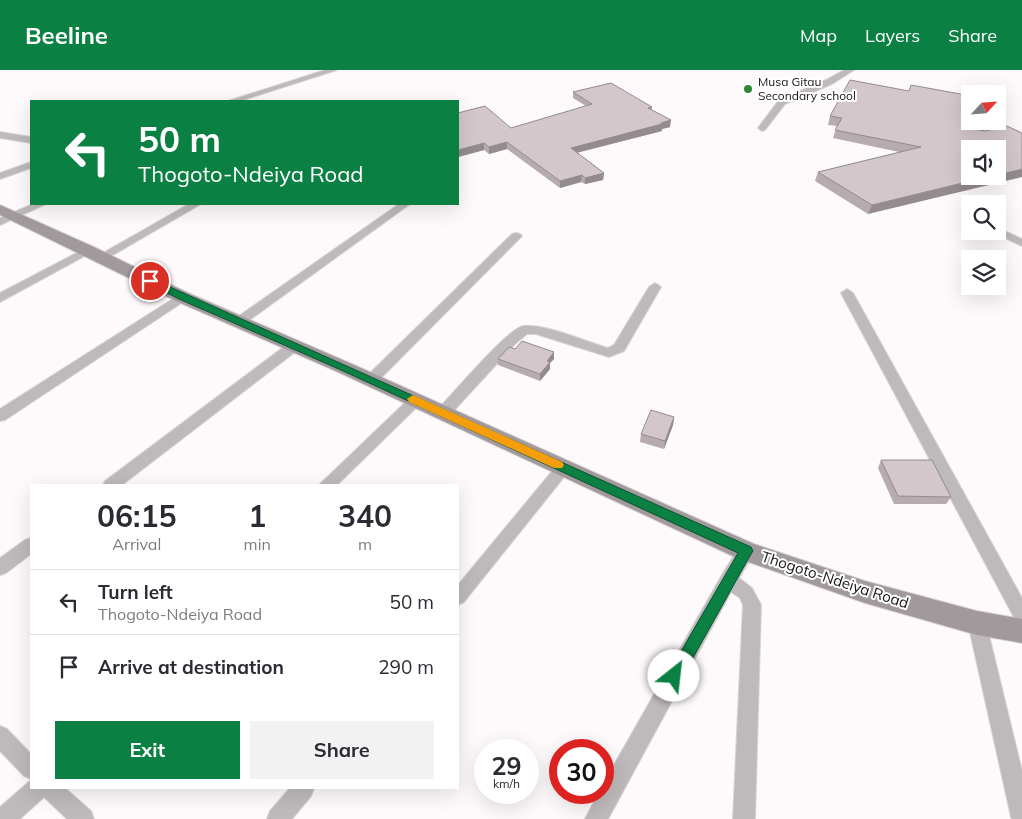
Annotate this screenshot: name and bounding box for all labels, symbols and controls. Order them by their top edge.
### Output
text: Beeline [25,20,108,50]
text: Map [800,24,837,47]
text: Layers [865,24,920,47]
text: Share [948,24,997,47]
place label: Musa Gitau Secondary school [758,74,856,103]
marker: Musa Gitau Secondary school [742,83,754,95]
north arrow [961,85,1006,130]
map controls [961,85,1006,295]
text: 50 m [138,117,221,161]
icon: left [55,120,120,185]
button: sound [961,140,1006,185]
text: Thogoto-Ndeiya Road [138,160,364,188]
button: search [961,195,1006,240]
button: layers [961,250,1006,295]
pin [129,260,171,302]
icon: arrive [136,267,164,295]
text: 06:15 [97,497,177,535]
text: 1 [248,497,266,535]
text: 340 [338,497,392,535]
text: Arrival [112,534,161,554]
text: min [244,534,271,554]
text: m [358,534,372,554]
street label: Thogoto-Ndeiya Road [759,547,911,612]
text: Turn left [98,580,173,604]
icon: left [55,588,83,616]
text: 50 m [390,590,434,614]
text: Thogoto-Ndeiya Road [98,604,262,624]
position arrow [647,649,699,701]
icon: arrive [55,653,83,681]
text: Arrive at destination [98,655,284,679]
text: 290 m [378,655,434,679]
button: Exit [55,721,240,779]
button: Share [250,721,434,779]
speed limit sign: 30 [549,739,614,804]
text: 29 [491,750,522,781]
text: km/h [493,776,520,791]

